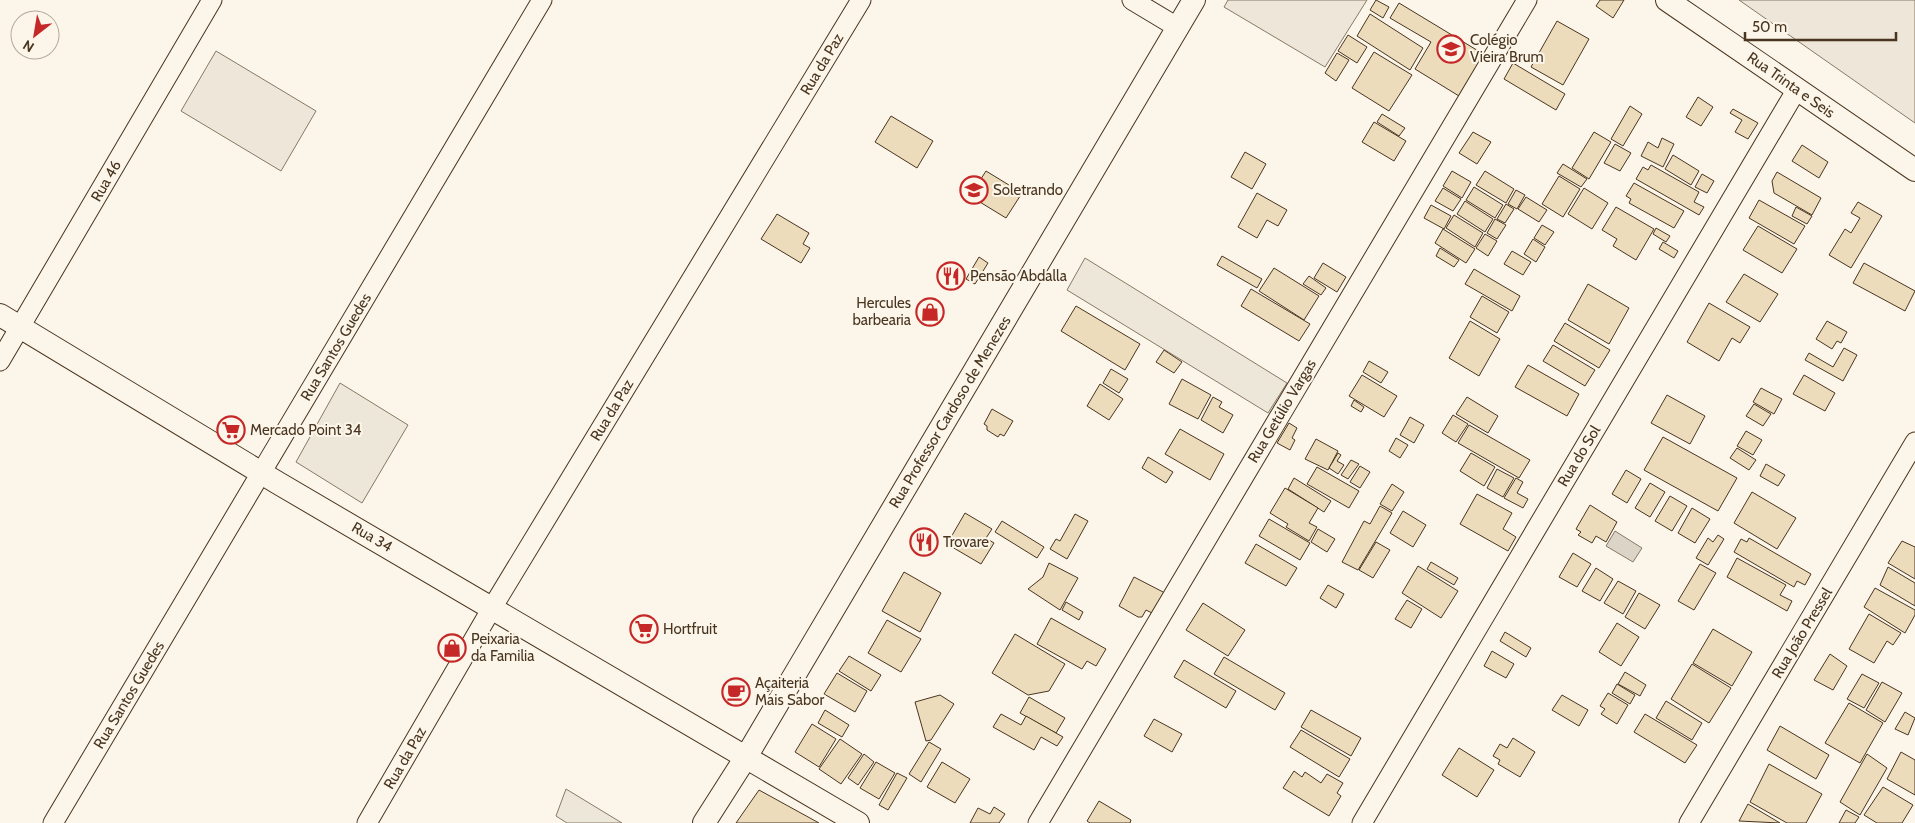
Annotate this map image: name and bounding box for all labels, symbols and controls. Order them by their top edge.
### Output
north arrow [10,10,60,60]
scale bar [1745,10,1896,42]
text: 50 m [1752,18,1787,36]
street label: Rua da Paz [797,30,847,98]
place label: Colégio Vieira Brum [1470,31,1544,66]
school or university icon: Colégio Vieira Brum [1436,34,1466,64]
text: N [19,36,37,56]
street label: Rua Trinta e Seis [1744,48,1838,122]
street label: Rua 46 [87,157,125,205]
school or university icon: Soletrando [959,175,989,205]
place label: Soletrando [993,181,1063,199]
restaurant icon: Pensão Abdalla [936,261,966,291]
place label: Pensão Abdalla [970,267,1068,285]
street label: Rua Santos Guedes [297,290,375,404]
place label: Hercules barbearia [852,294,912,329]
shop icon: Hercules barbearia [915,297,945,327]
street label: Rua Professor Cardoso de Menezes [885,313,1015,511]
street label: Rua Getúlio Vargas [1244,356,1320,466]
street label: Rua da Paz [587,376,637,444]
supermarket icon: Mercado Point 34 [216,415,246,445]
place label: Mercado Point 34 [250,421,362,439]
street label: Rua do Sol [1554,422,1604,490]
street label: Rua 34 [348,518,396,556]
restaurant icon: Trovare [909,527,939,557]
place label: Trovare [943,533,989,551]
street label: Rua João Pressel [1768,584,1836,681]
supermarket icon: Hortfruit [629,614,659,644]
place label: Hortfruit [663,620,717,638]
place label: Peixaria da Familia [471,630,535,665]
shop icon: Peixaria da Familia [437,633,467,663]
street label: Rua Santos Guedes [90,638,168,752]
place label: Açaiteria Mais Sabor [755,674,825,709]
cafe icon: Açaiteria Mais Sabor [721,677,751,707]
street label: Rua da Paz [380,724,430,792]

